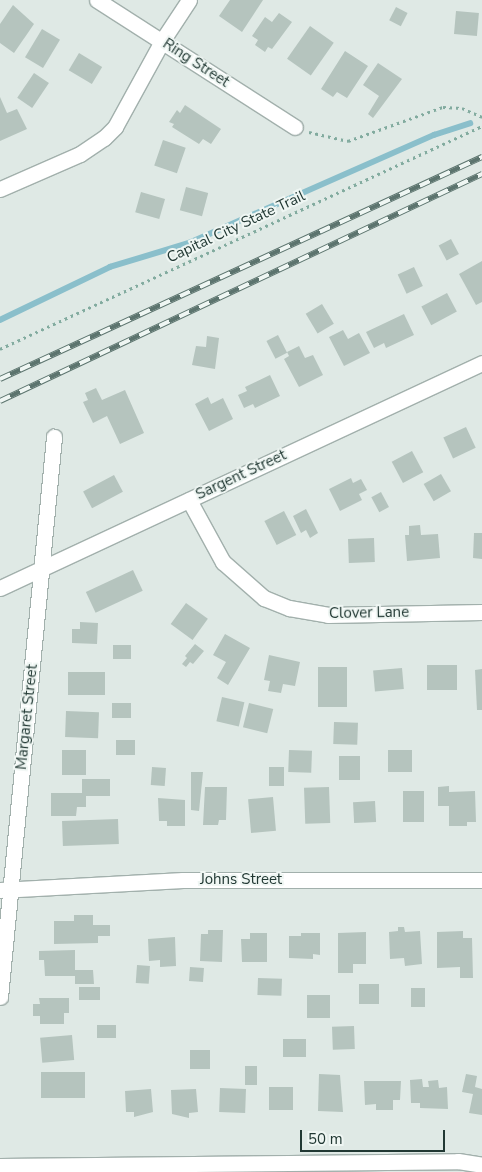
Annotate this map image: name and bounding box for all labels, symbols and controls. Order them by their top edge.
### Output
street label: Ring Street [159,35,233,91]
street label: Capital City State Trail [164,187,308,267]
street label: Sargent Street [193,446,289,504]
street label: Clover Lane [329,603,409,623]
street label: Margaret Street [13,663,41,771]
street label: Johns Street [200,871,282,889]
scale bar [302,1120,447,1152]
text: 50 m [308,1129,343,1149]

